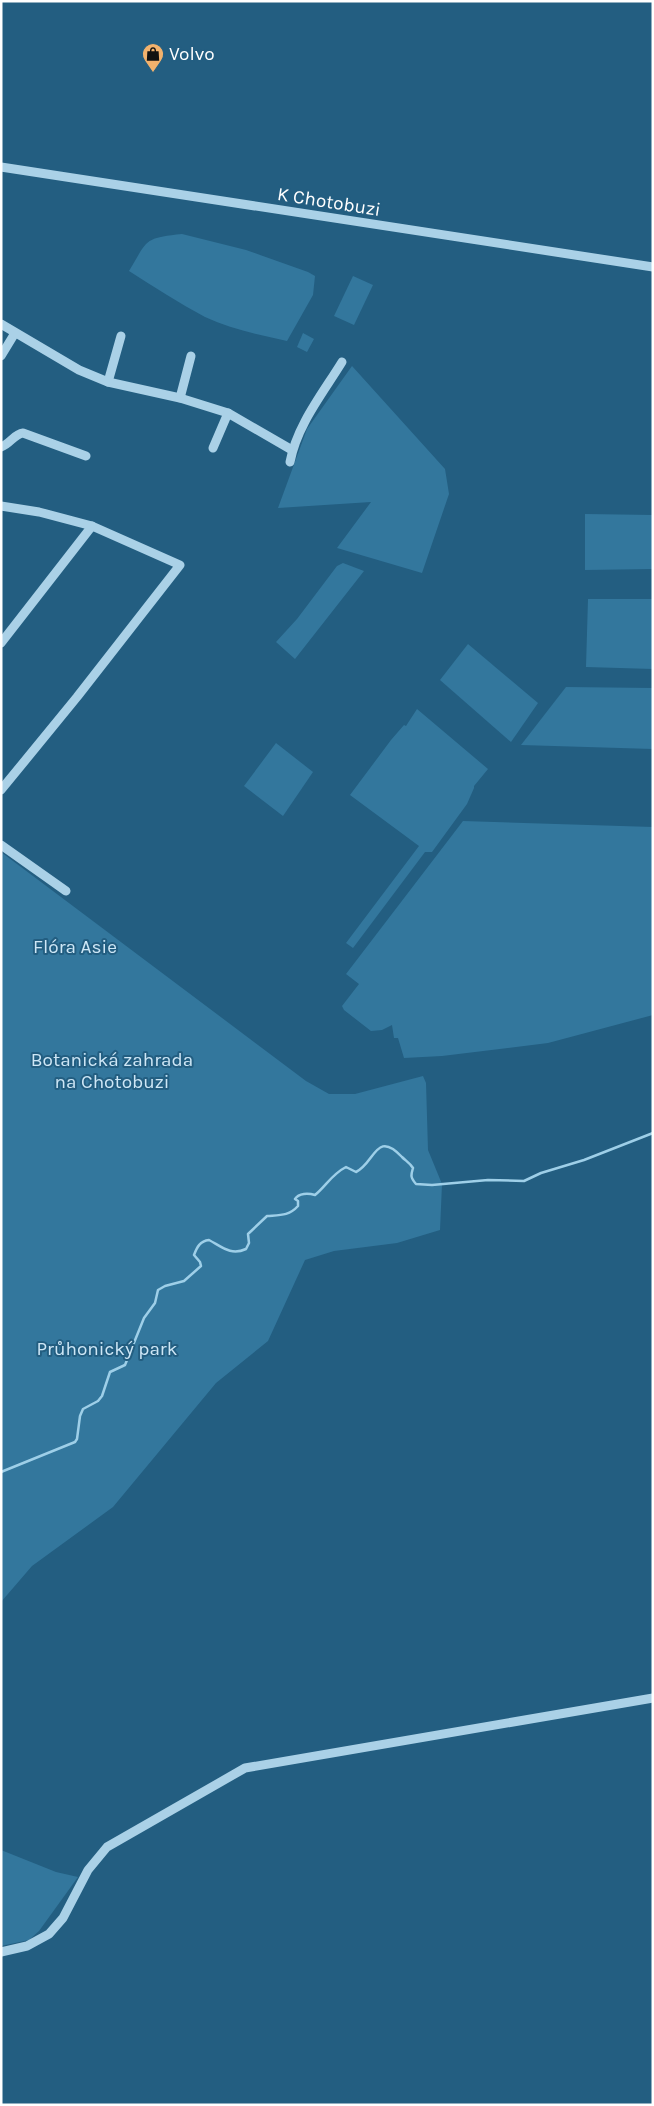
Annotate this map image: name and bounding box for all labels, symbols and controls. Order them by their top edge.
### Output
shop icon: Volvo [141,42,165,73]
place label: Volvo [169,43,215,65]
street label: K Chotobuzi [276,183,382,221]
park label: Flóra Asie [33,936,117,958]
park label: Botanická zahrada na Chotobuzi [31,1049,193,1093]
park label: Průhonický park [37,1338,178,1360]

